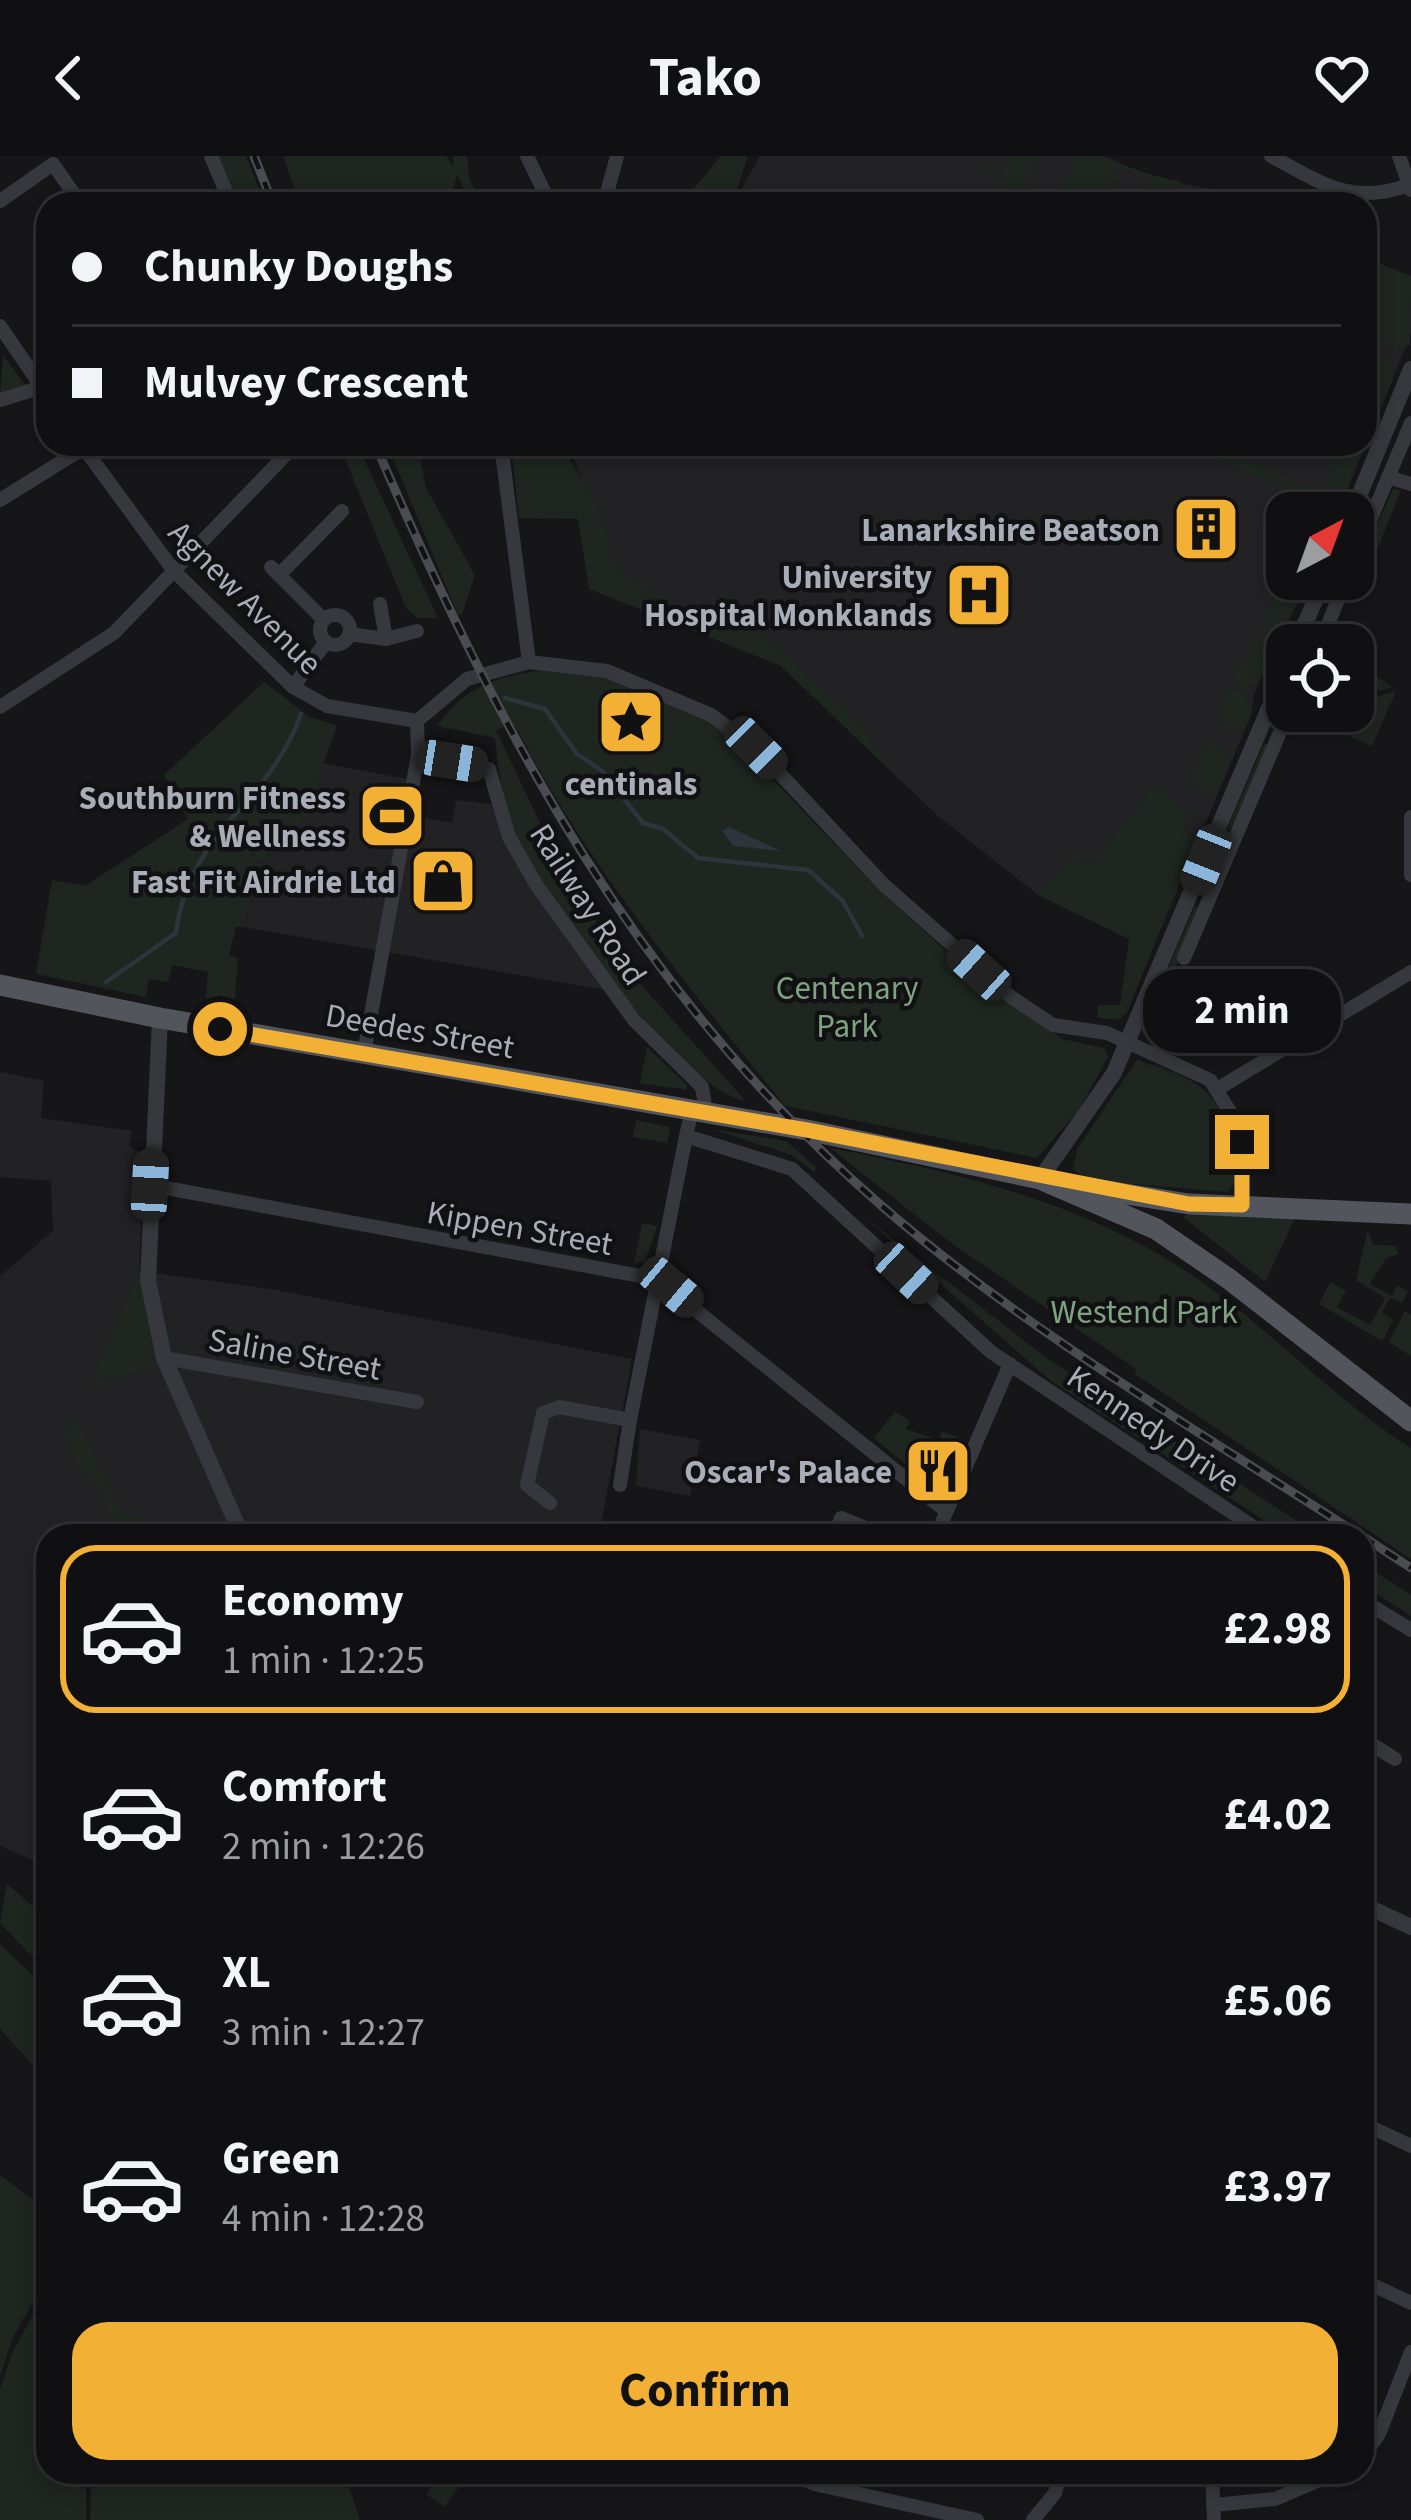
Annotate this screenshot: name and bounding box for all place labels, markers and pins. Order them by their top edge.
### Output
building icon: Lanarkshire Beatson [1171,494,1241,564]
place label: Lanarkshire Beatson [861,507,1160,554]
place label: University Hospital Monklands [644,554,932,639]
hospital icon: University Hospital Monklands [944,560,1014,630]
place icon: centinals [596,687,666,757]
place label: centinals [565,761,697,808]
place label: Southburn Fitness & Wellness [79,775,346,860]
sports icon: Southburn Fitness & Wellness [357,781,427,851]
shop icon: Fast Fit Airdrie Ltd [408,846,478,916]
place label: Fast Fit Airdrie Ltd [131,859,396,906]
restaurant icon: Oscar's Palace [903,1436,973,1506]
place label: Oscar's Palace [684,1449,892,1496]

